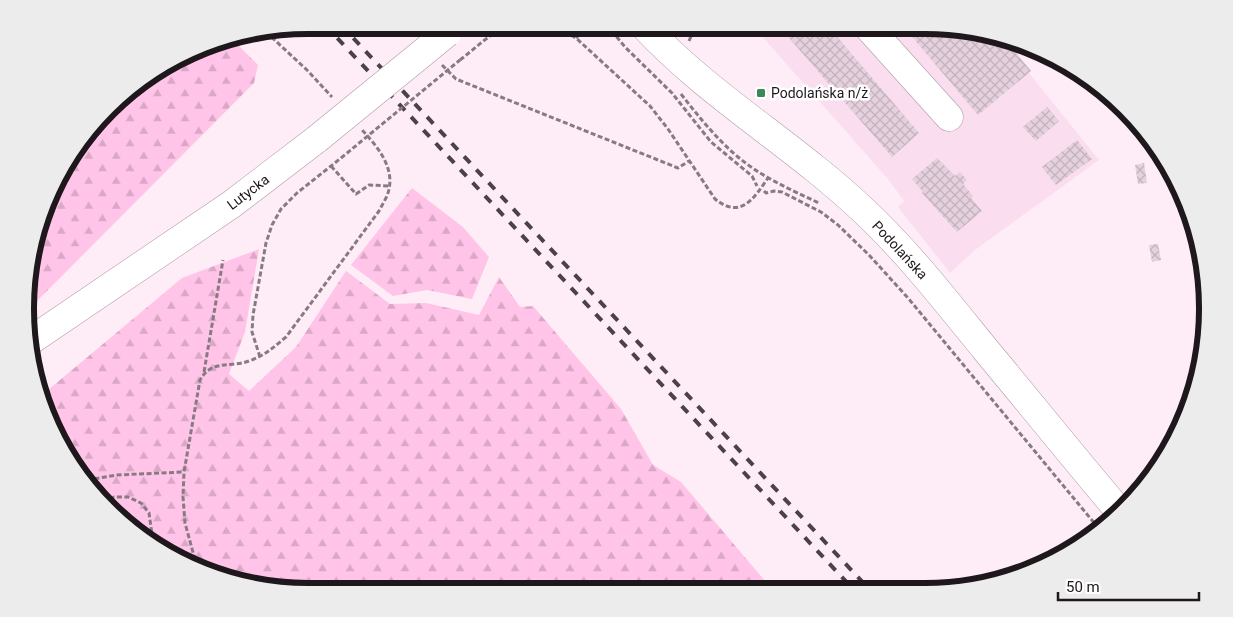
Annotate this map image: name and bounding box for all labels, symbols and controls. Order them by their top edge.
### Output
place label: Podolańska n/ż [771,85,868,101]
marker: Podolańska n/ż [755,87,767,99]
street label: Lutycka [224,171,272,213]
street label: Podolańska [869,218,931,282]
scale bar [1058,570,1199,602]
text: 50 m [1066,578,1100,596]

